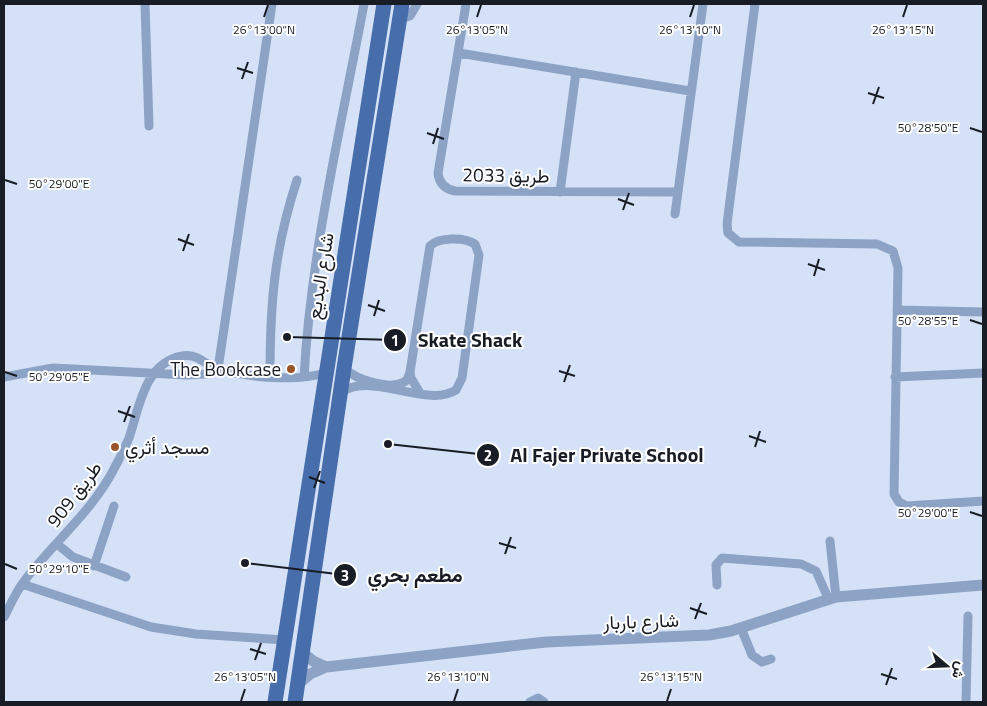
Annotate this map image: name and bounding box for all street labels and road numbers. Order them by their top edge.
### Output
street label: طريق 2033 [462,159,550,190]
street label: شارع البديع [298,231,341,321]
street label: طريق 909 [39,454,108,533]
street label: شارع باربار [601,605,680,636]

